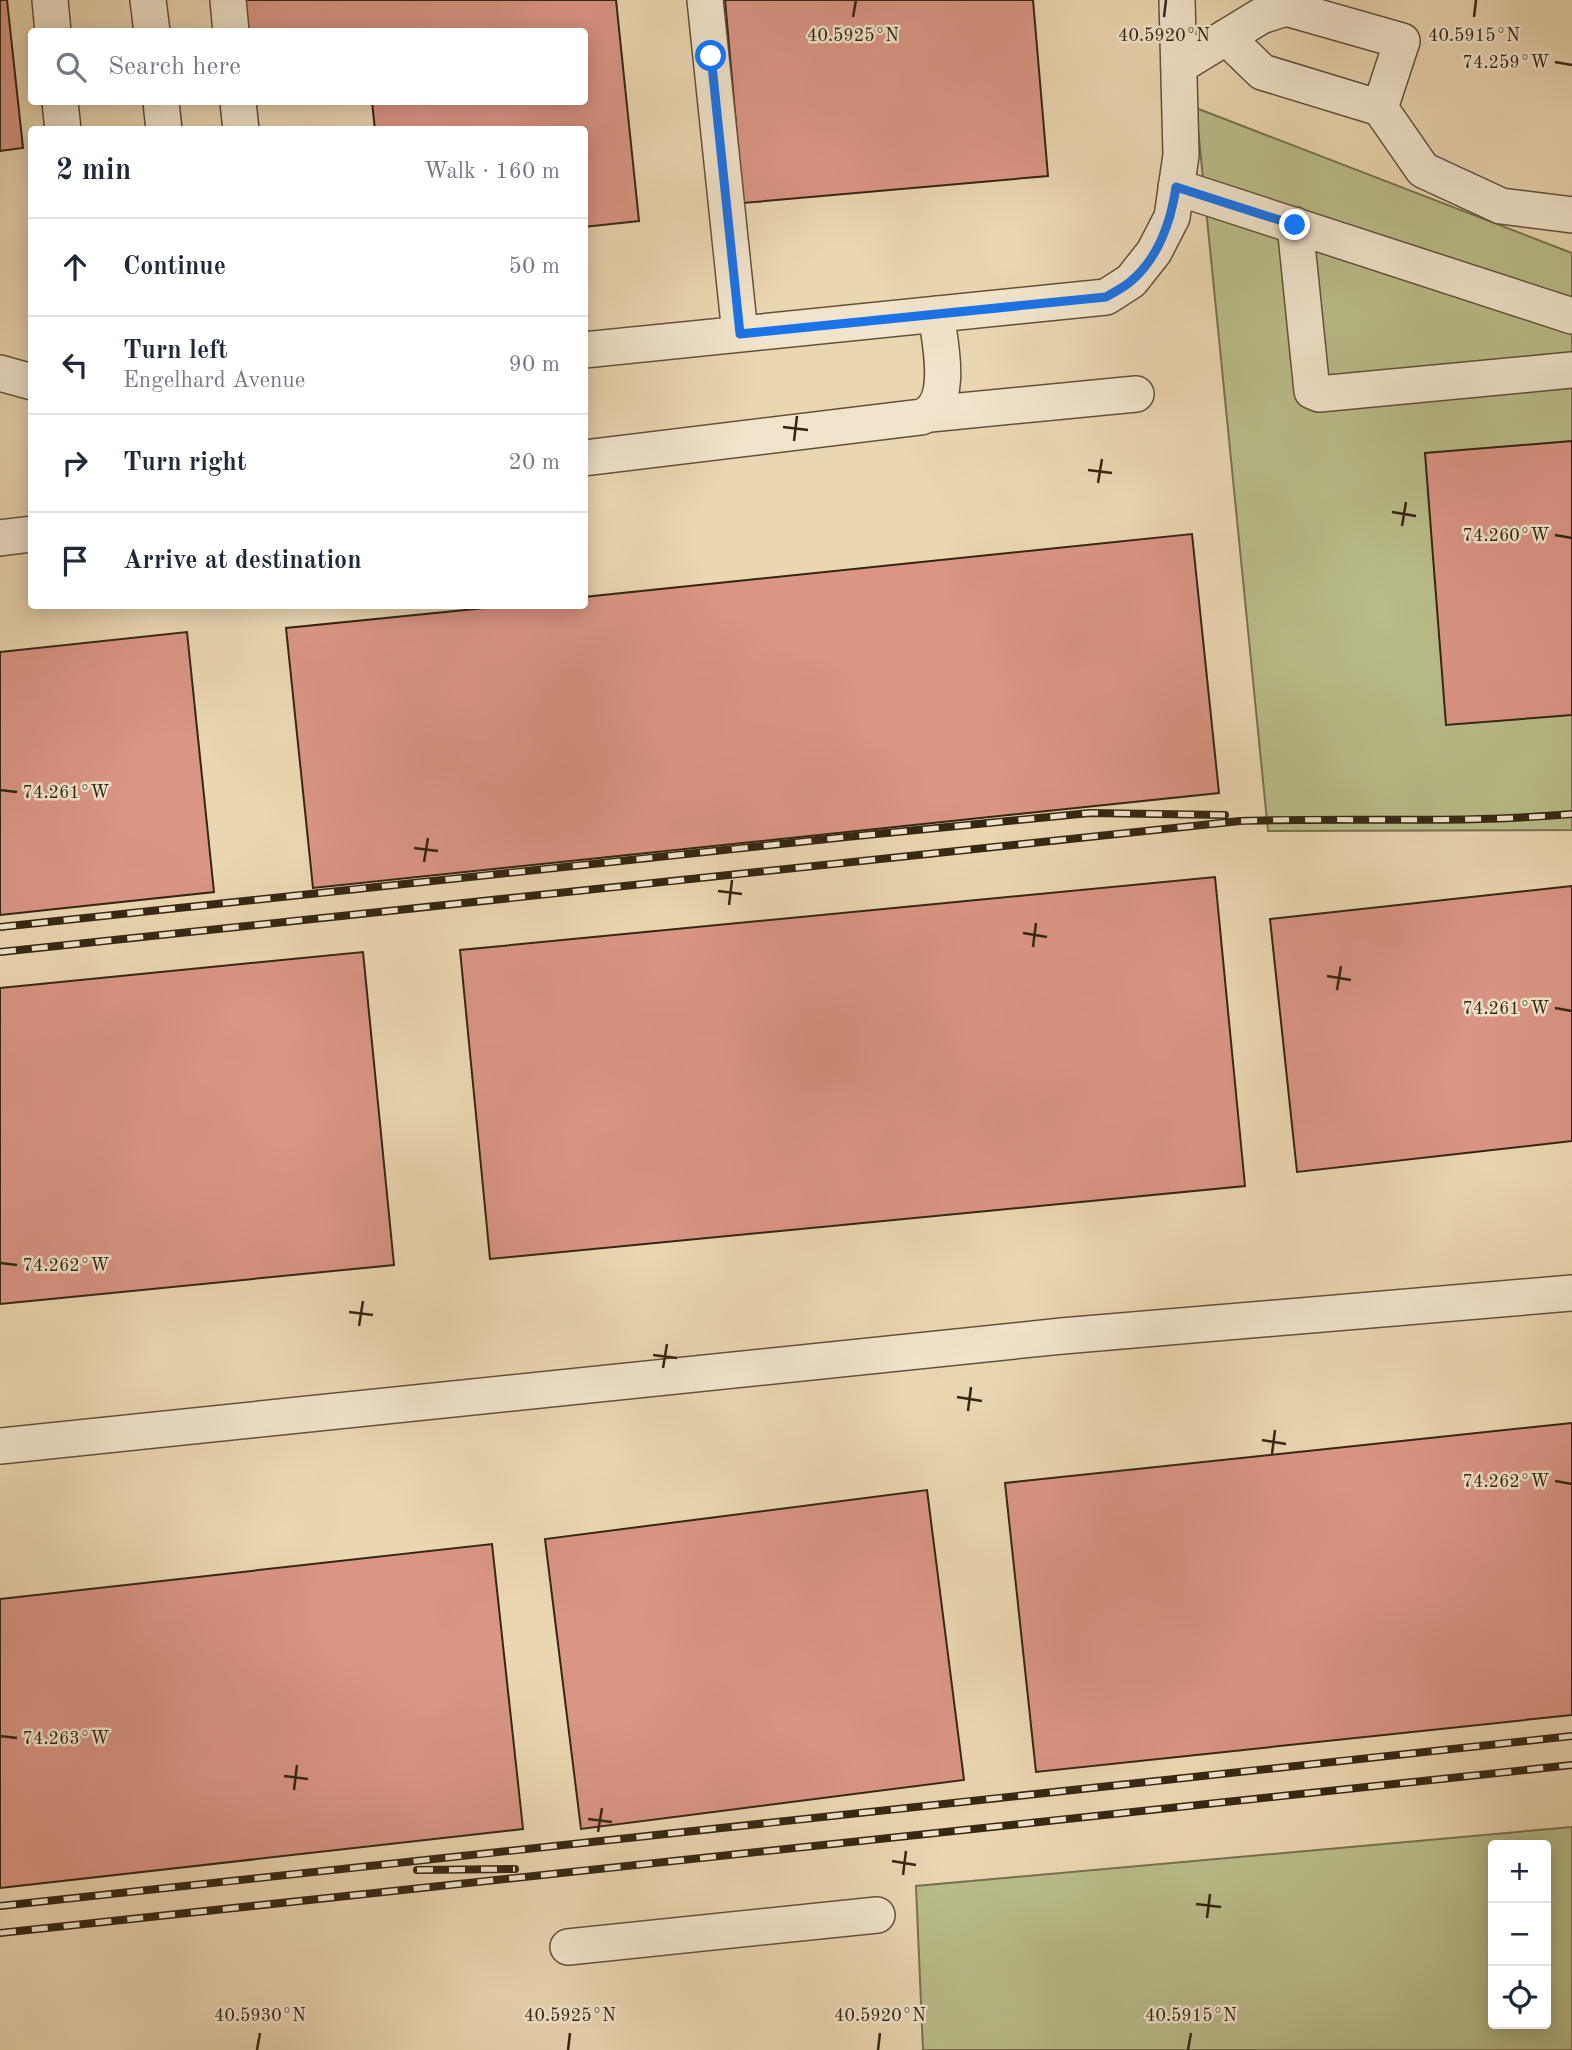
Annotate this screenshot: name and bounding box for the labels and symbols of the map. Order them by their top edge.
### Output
text: 40.5925°N [807,27,899,45]
text: 40.5920°N [1118,27,1210,45]
text: 40.5915°N [1428,27,1520,45]
route start [695,40,726,71]
text: 74.259°W [1463,54,1549,72]
route end [1279,209,1310,240]
text: 74.260°W [1463,527,1549,545]
text: 74.261°W [23,784,109,802]
text: 74.261°W [1463,1000,1549,1018]
text: 74.262°W [23,1257,109,1275]
text: 74.262°W [1463,1473,1549,1491]
text: 74.263°W [23,1730,109,1748]
text: 40.5930°N [214,2007,306,2025]
text: 40.5925°N [524,2007,616,2025]
text: 40.5920°N [834,2007,926,2025]
text: 40.5915°N [1145,2007,1237,2025]

